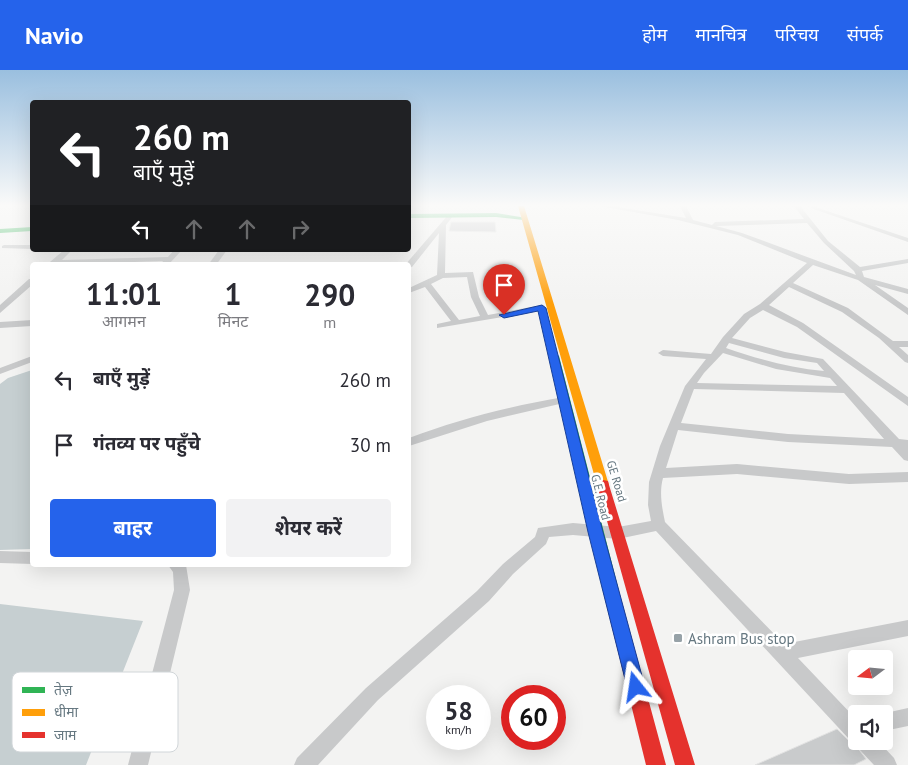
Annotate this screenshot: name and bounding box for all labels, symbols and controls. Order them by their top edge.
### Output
text: Navio [25,20,83,51]
text: होम [642,23,667,46]
text: मानचित्र [695,23,747,46]
text: परिचय [775,23,819,46]
text: संपर्क [847,23,883,46]
text: 260 m [133,114,230,160]
icon: left [50,120,115,185]
text: बाएँ मुड़ें [133,158,194,186]
icon: left [127,215,155,243]
icon: ahead [180,215,208,243]
icon: ahead [233,215,261,243]
icon: right [286,215,314,243]
pin [483,264,525,315]
icon: arrive [490,271,518,299]
text: 11:01 [86,274,162,313]
text: 1 [225,274,242,313]
text: 290 [304,275,355,314]
text: आगमन [102,311,146,331]
text: मिनट [218,311,248,331]
text: m [323,312,336,332]
icon: left [50,366,78,394]
text: बाएँ मुड़ें [93,366,150,390]
text: 260 m [339,368,391,392]
icon: arrive [50,431,78,459]
text: गंतव्य पर पहुँचे [93,431,200,455]
text: 30 m [350,433,391,457]
street label: GE Road [604,459,630,503]
street label: G.E. Road [588,473,614,521]
button: बाहर [50,499,216,557]
button: शेयर करें [226,499,391,557]
place label: Ashram Bus stop [688,629,795,648]
marker: Ashram Bus stop [672,632,684,644]
north arrow [848,650,892,695]
map controls [848,650,893,750]
position arrow [609,660,661,712]
legend [12,672,178,752]
text: तेज़ [54,681,73,699]
speed limit sign: 60 [501,685,566,750]
text: 58 [444,695,473,727]
text: धीमा [54,703,79,721]
button: sound [848,705,893,750]
text: km/h [445,722,472,737]
text: जाम [54,726,77,744]

